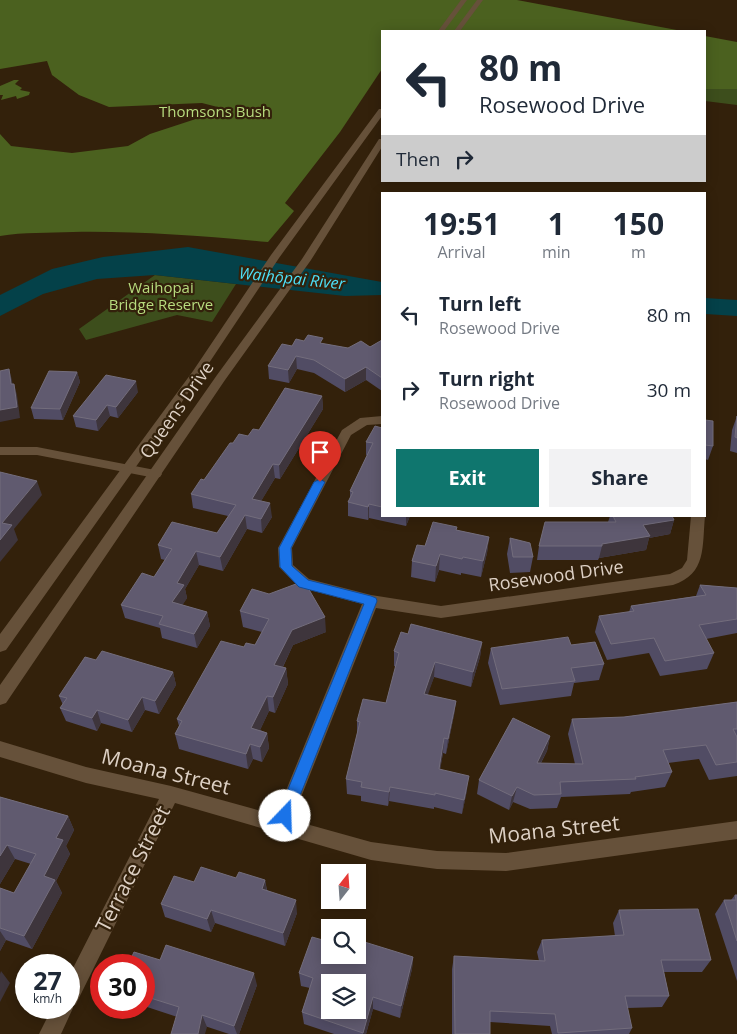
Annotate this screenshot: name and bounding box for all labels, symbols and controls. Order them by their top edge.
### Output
text: 80 m [479,44,562,91]
icon: left [396,50,461,115]
text: Rosewood Drive [479,89,645,119]
park label: Thomsons Bush [159,101,271,121]
icon: right [450,145,478,173]
text: Then [396,146,440,172]
text: 19:51 [423,203,500,244]
text: 1 [548,203,565,244]
text: 150 [613,203,664,244]
text: Arrival [437,241,486,263]
text: min [542,241,571,263]
text: m [631,241,646,263]
water label: Waihōpai River [238,262,347,295]
park label: Waihopai Bridge Reserve [109,277,213,314]
text: Turn left [439,291,521,317]
icon: left [396,301,424,329]
text: 80 m [647,302,691,328]
text: Rosewood Drive [439,317,560,339]
street label: Queens Drive [134,356,219,463]
text: Turn right [439,366,534,392]
icon: right [396,376,424,404]
text: 30 m [647,377,691,403]
text: Rosewood Drive [439,392,560,414]
pin [299,431,341,482]
icon: arrive [306,438,334,466]
button: Exit [396,449,539,507]
button: Share [549,449,691,507]
street label: Rosewood Drive [487,554,625,596]
street label: Moana Street [99,741,234,801]
position arrow [258,789,310,841]
street label: Terrace Street [88,801,176,936]
street label: Moana Street [487,808,621,850]
north arrow [321,864,366,909]
map controls [321,864,366,1019]
button: search [321,919,366,964]
speed limit sign: 30 [90,954,155,1019]
text: 27 [33,963,62,997]
button: layers [321,974,366,1019]
text: km/h [33,990,62,1007]

